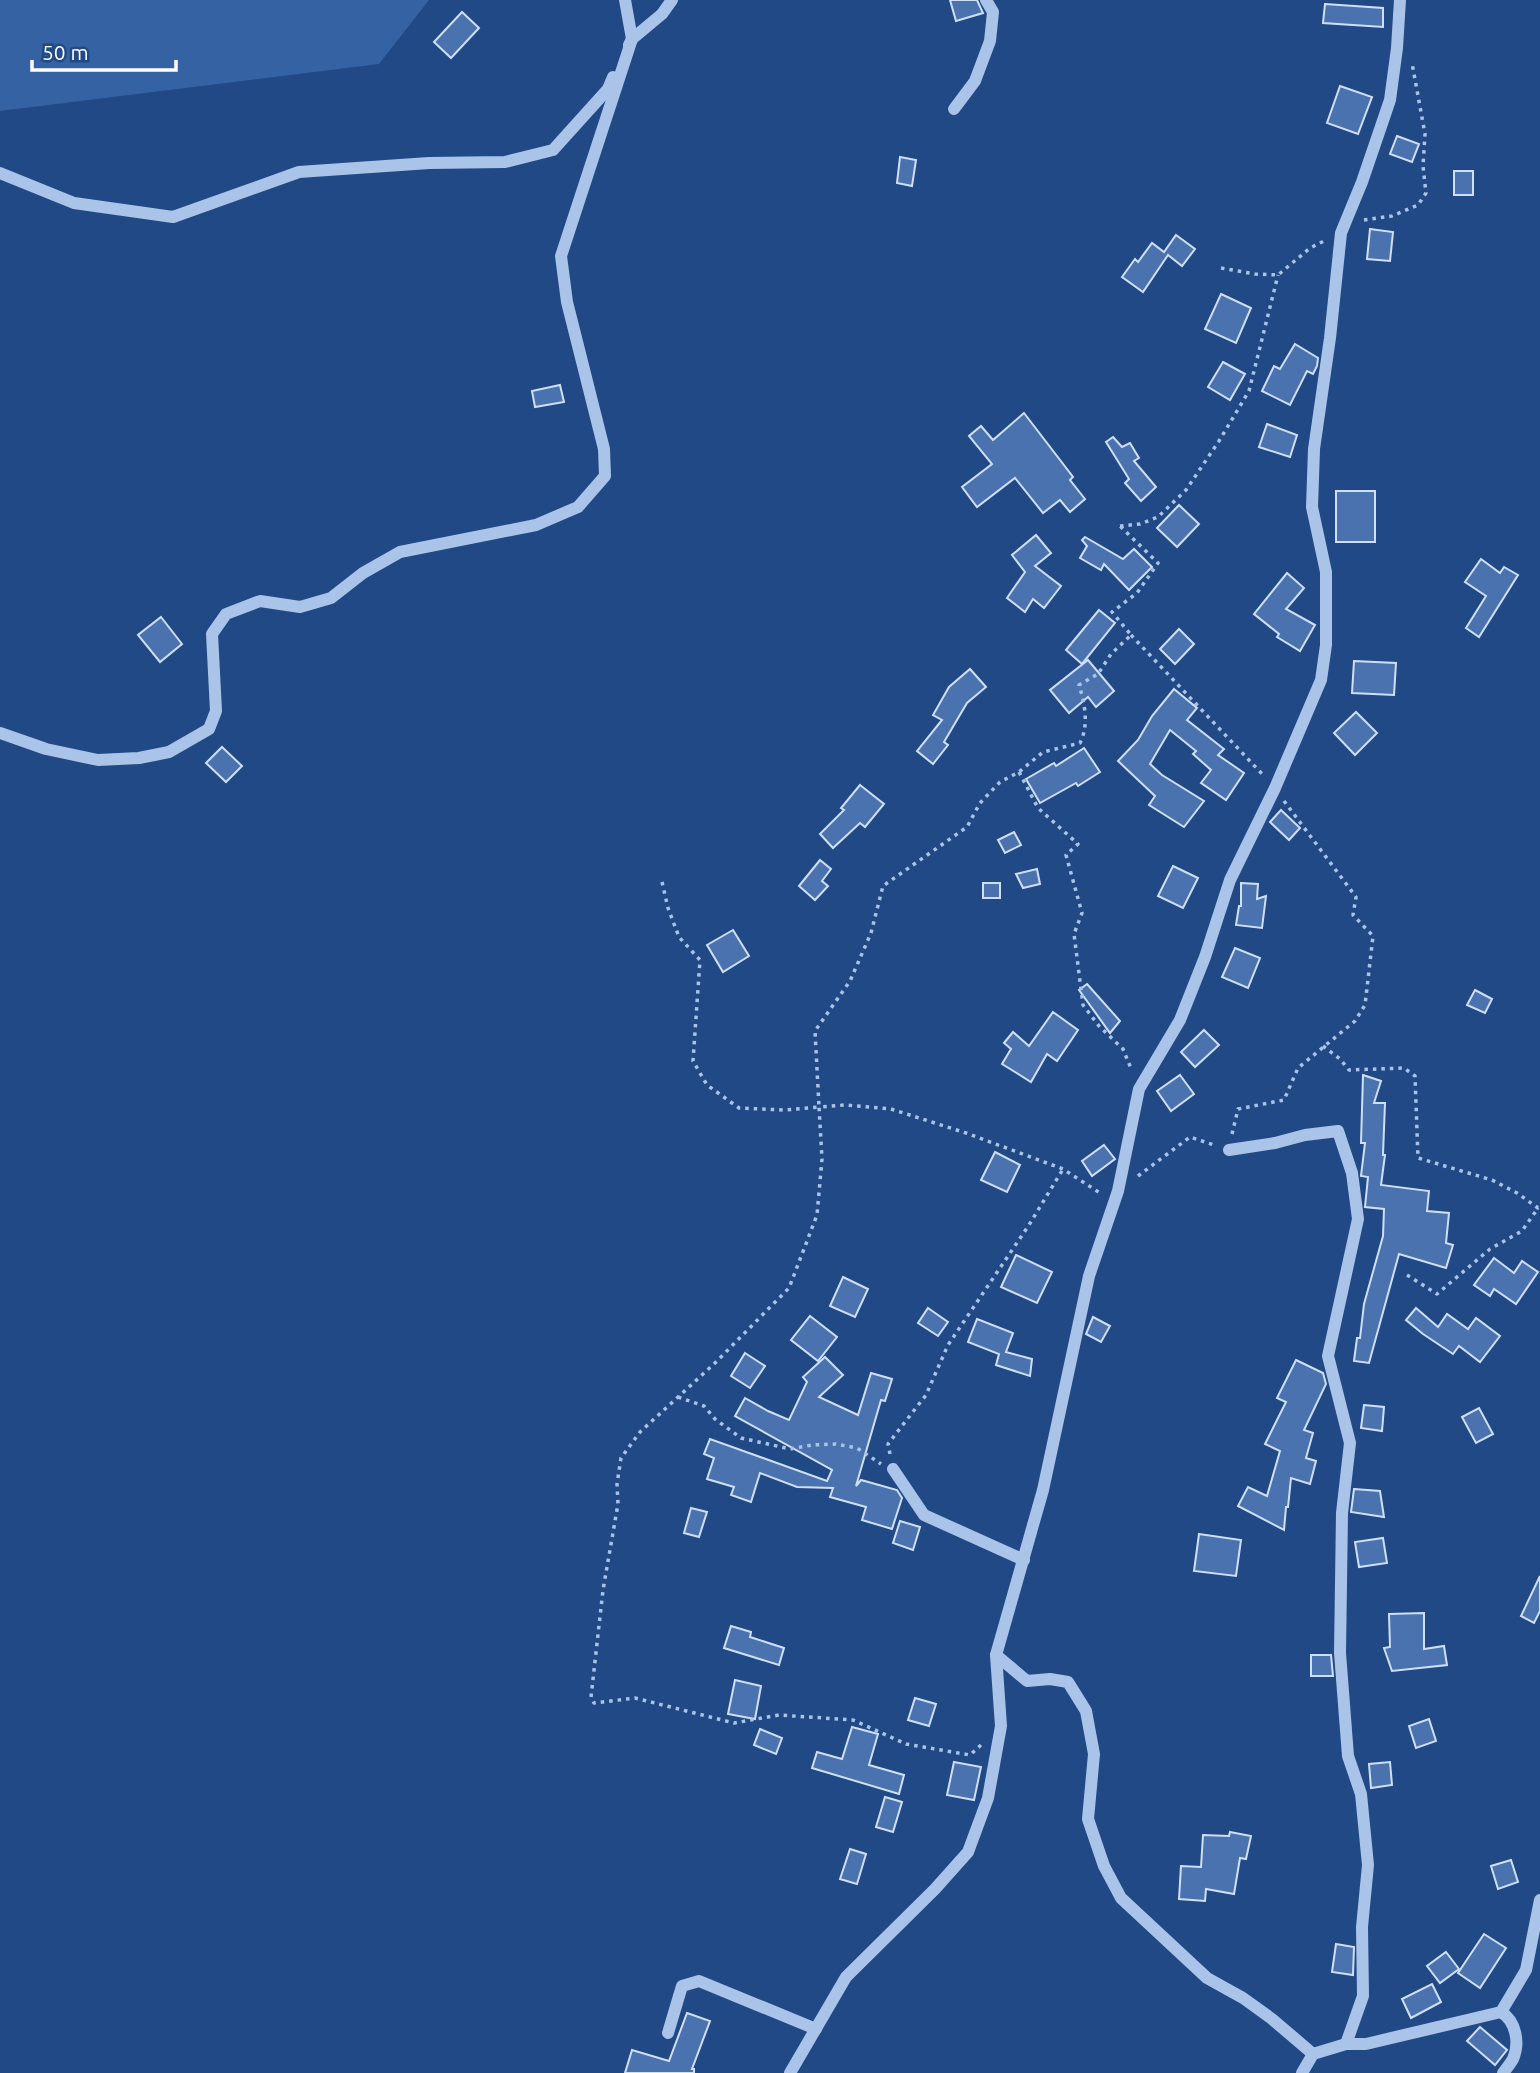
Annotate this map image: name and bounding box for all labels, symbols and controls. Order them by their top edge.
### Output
scale bar [32,28,175,72]
text: 50 m [42,40,89,64]

